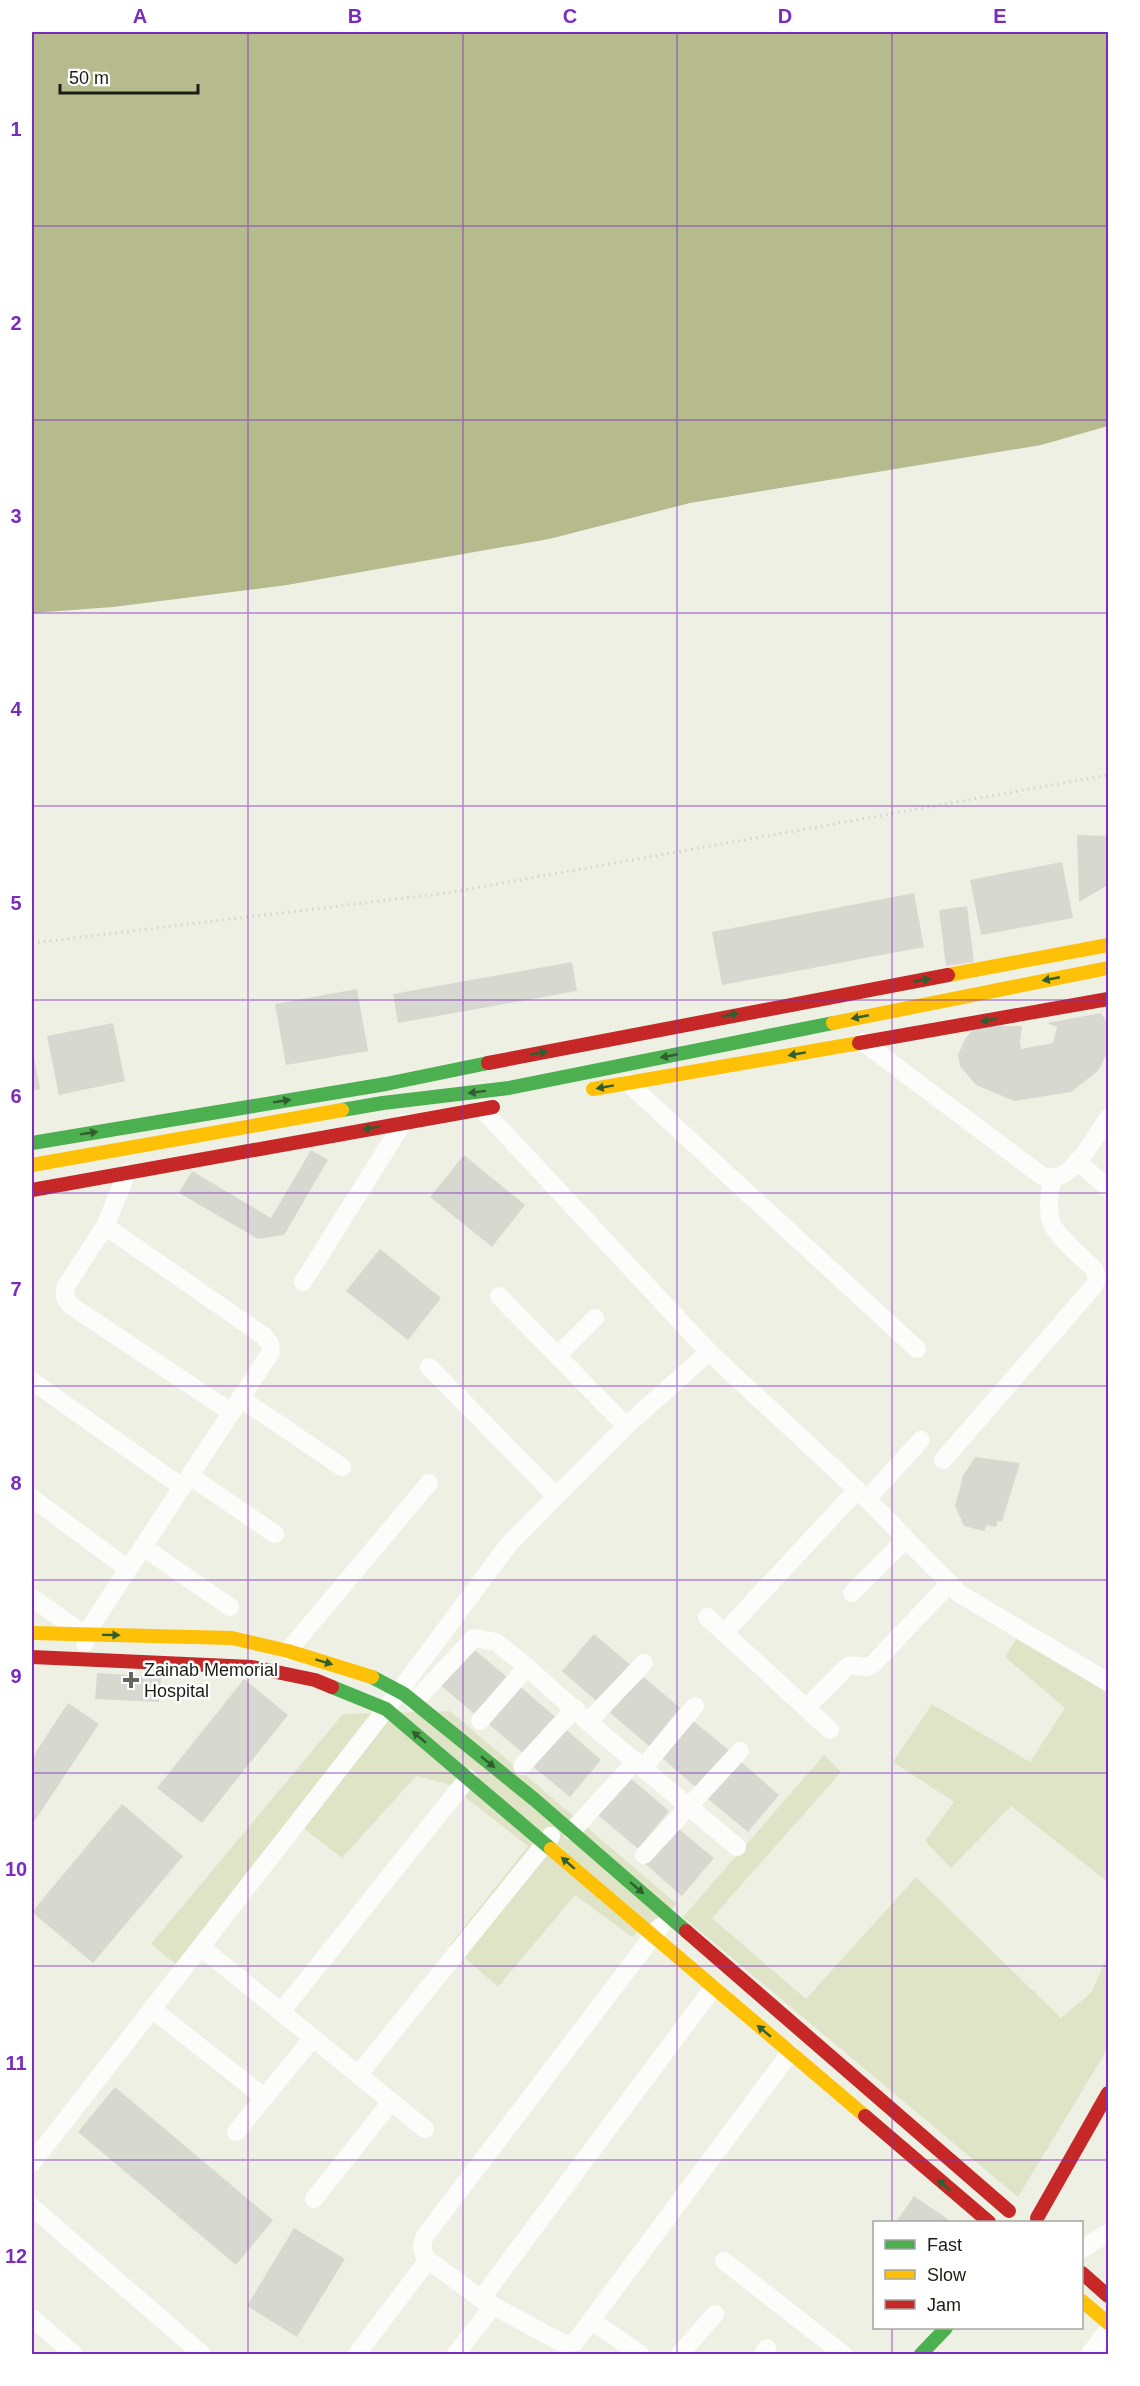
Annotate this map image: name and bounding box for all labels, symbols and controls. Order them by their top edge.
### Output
text: A [133,5,147,27]
text: B [348,5,362,27]
text: C [563,5,577,27]
text: D [778,5,792,27]
text: E [993,5,1007,27]
scale bar [60,57,198,95]
text: 50 m [69,68,109,88]
text: 1 [10,118,22,140]
text: 2 [10,312,22,334]
text: 3 [10,505,22,527]
text: 4 [10,698,22,720]
text: 5 [10,892,22,914]
one-way arrow [913,975,932,984]
one-way arrow [1041,975,1060,984]
one-way arrow [721,1011,740,1020]
one-way arrow [850,1013,869,1022]
one-way arrow [979,1016,998,1025]
one-way arrow [530,1048,549,1057]
one-way arrow [787,1049,806,1058]
one-way arrow [659,1052,678,1061]
one-way arrow [595,1083,614,1092]
text: 6 [10,1085,22,1107]
one-way arrow [468,1087,487,1096]
one-way arrow [272,1096,291,1105]
one-way arrow [362,1124,381,1133]
one-way arrow [80,1129,99,1138]
text: 7 [10,1278,22,1300]
text: 8 [10,1472,22,1494]
one-way arrow [101,1630,120,1640]
one-way arrow [315,1658,333,1667]
place label: Zainab Memorial Hospital [144,1660,278,1701]
text: 9 [10,1665,22,1687]
marker: Zainab Memorial Hospital [122,1671,140,1689]
one-way arrow [412,1731,427,1744]
one-way arrow [480,1755,495,1768]
one-way arrow [561,1857,576,1870]
text: 10 [5,1858,27,1880]
one-way arrow [629,1881,644,1894]
one-way arrow [757,2025,772,2038]
text: 11 [5,2052,27,2074]
one-way arrow [936,2178,952,2191]
legend [873,2221,1083,2329]
text: Fast [927,2235,962,2255]
text: 12 [5,2245,27,2267]
text: Slow [927,2265,967,2285]
text: Jam [927,2295,961,2315]

